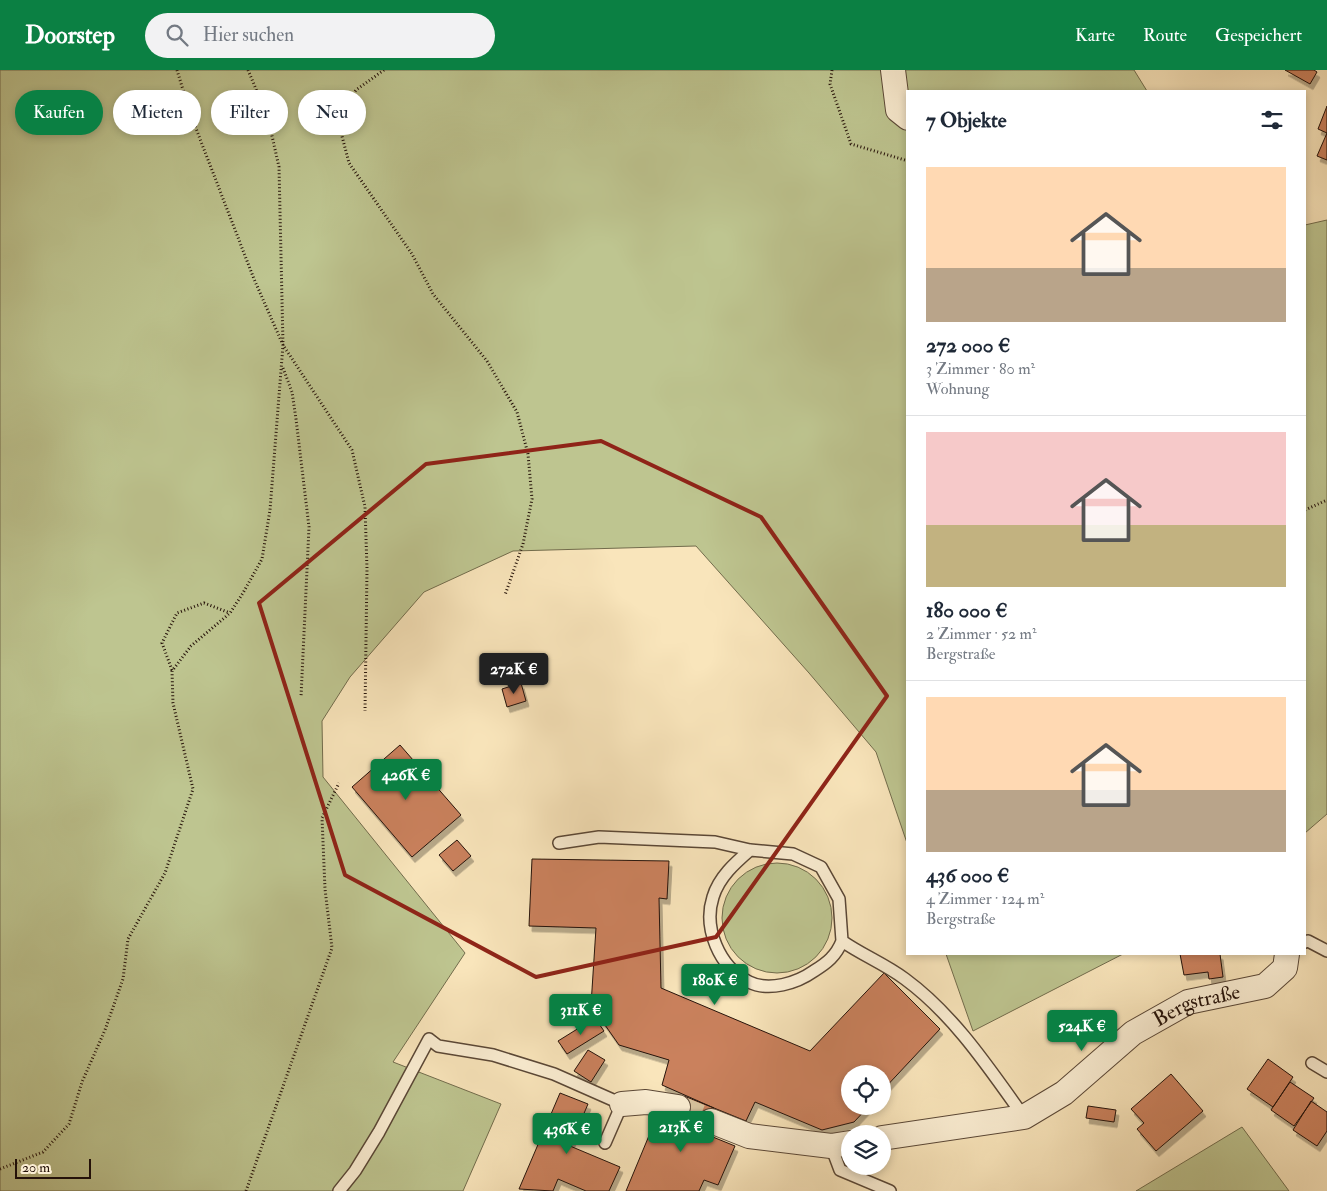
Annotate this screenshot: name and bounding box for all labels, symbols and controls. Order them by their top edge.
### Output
search box [145,13,495,58]
text: Doorstep [25,20,115,51]
icon: search [163,21,191,49]
text: Hier suchen [203,23,294,47]
text: Karte [1075,24,1115,47]
text: Route [1143,24,1187,47]
text: Gespeichert [1215,24,1302,47]
chip: Kaufen [15,90,103,135]
chip: Mieten [113,90,201,135]
chip: Filter [211,90,288,135]
chip: Neu [298,90,366,135]
icon: filters [1258,106,1286,134]
text: 7 Objekte [926,107,1007,134]
icon: home [1061,199,1151,289]
text: 272 000 € [926,332,1010,359]
text: 3 Zimmer · 80 m² [926,359,1035,379]
text: Wohnung [926,379,989,399]
icon: home [1061,465,1151,555]
text: 180 000 € [926,597,1008,624]
text: 2 Zimmer · 52 m² [926,624,1036,644]
text: Bergstraße [926,644,995,664]
pin: 272K € [473,652,555,695]
text: 272K € [490,659,538,679]
icon: home [1061,730,1151,820]
pin: 426K € [365,758,447,801]
text: 426K € [382,765,430,785]
text: 436 000 € [926,862,1009,889]
text: 4 Zimmer · 124 m² [926,889,1044,909]
text: Bergstraße [926,909,995,929]
pin: 180K € [674,964,756,1006]
text: 180K € [692,970,738,990]
street label: Bergstraße [1148,978,1243,1033]
pin: 311K € [540,994,622,1036]
text: 311K € [560,1000,602,1020]
pin: 524K € [1041,1010,1123,1052]
text: 524K € [1058,1016,1106,1036]
map controls [841,1065,891,1175]
button: locate [841,1065,891,1115]
pin: 213K € [640,1110,722,1153]
pin: 436K € [526,1112,608,1155]
text: 213K € [659,1117,703,1137]
text: 436K € [544,1119,590,1139]
button: layers [841,1125,891,1175]
scale bar [15,1156,91,1179]
text: 20 m [22,1159,50,1176]

